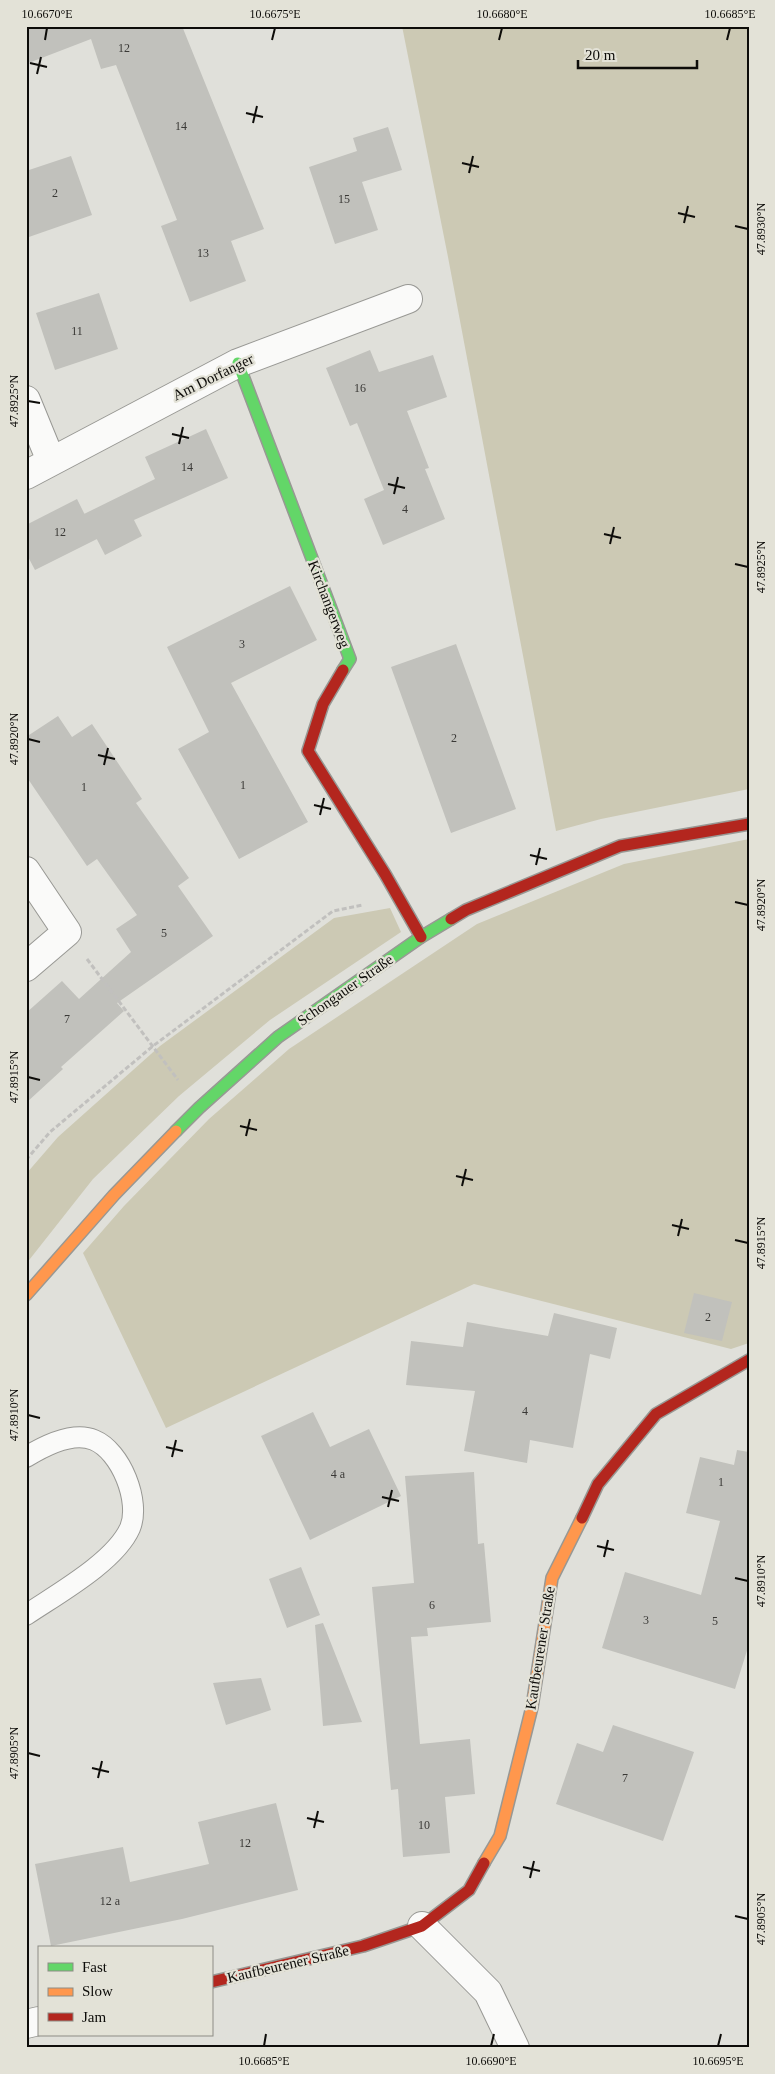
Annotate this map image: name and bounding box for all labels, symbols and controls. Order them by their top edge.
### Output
text: 10.6670°E [21,7,73,21]
text: 10.6675°E [249,7,301,21]
text: 10.6680°E [476,7,528,21]
text: 10.6685°E [704,7,756,21]
scale bar [578,38,696,70]
house number: 12 [118,41,130,55]
text: 20 m [585,47,616,63]
house number: 14 [175,119,187,133]
house number: 2 [52,186,58,200]
house number: 15 [338,192,350,206]
text: 47.8930°N [754,202,768,255]
house number: 13 [197,246,209,260]
house number: 11 [71,324,83,338]
street label: Am Dorfanger [170,351,256,403]
text: 47.8925°N [7,374,21,427]
house number: 16 [354,381,366,395]
house number: 14 [181,460,193,474]
house number: 4 [402,502,408,516]
house number: 12 [54,525,66,539]
text: 47.8925°N [754,540,768,593]
street label: Kirchangerweg [305,558,353,650]
house number: 3 [239,637,245,651]
text: 47.8920°N [7,712,21,765]
house number: 2 [451,731,457,745]
house number: 1 [240,778,246,792]
house number: 1 [81,780,87,794]
text: 47.8920°N [754,878,768,931]
house number: 5 [161,926,167,940]
street label: Schongauer Straße [294,951,396,1029]
house number: 7 [64,1012,70,1026]
text: 47.8915°N [7,1050,21,1103]
text: 47.8915°N [754,1216,768,1269]
house number: 2 [705,1310,711,1324]
text: 47.8910°N [7,1388,21,1441]
house number: 4 [522,1404,528,1418]
house number: 4 a [331,1467,346,1481]
house number: 1 [718,1475,724,1489]
text: 47.8910°N [754,1554,768,1607]
street label: Kaufbeurener Straße [522,1585,558,1711]
house number: 6 [429,1598,435,1612]
house number: 3 [643,1613,649,1627]
house number: 5 [712,1614,718,1628]
text: 47.8905°N [7,1726,21,1779]
house number: 7 [622,1771,628,1785]
house number: 10 [418,1818,430,1832]
house number: 12 [239,1836,251,1850]
text: 47.8905°N [754,1892,768,1945]
house number: 12 a [100,1894,121,1908]
street label: Kaufbeurener Straße [226,1942,351,1986]
legend [38,1946,212,2036]
text: Fast [82,1959,108,1975]
text: Slow [82,1983,113,1999]
text: Jam [82,2009,106,2025]
text: 10.6685°E [238,2054,290,2068]
text: 10.6690°E [465,2054,517,2068]
text: 10.6695°E [692,2054,744,2068]

